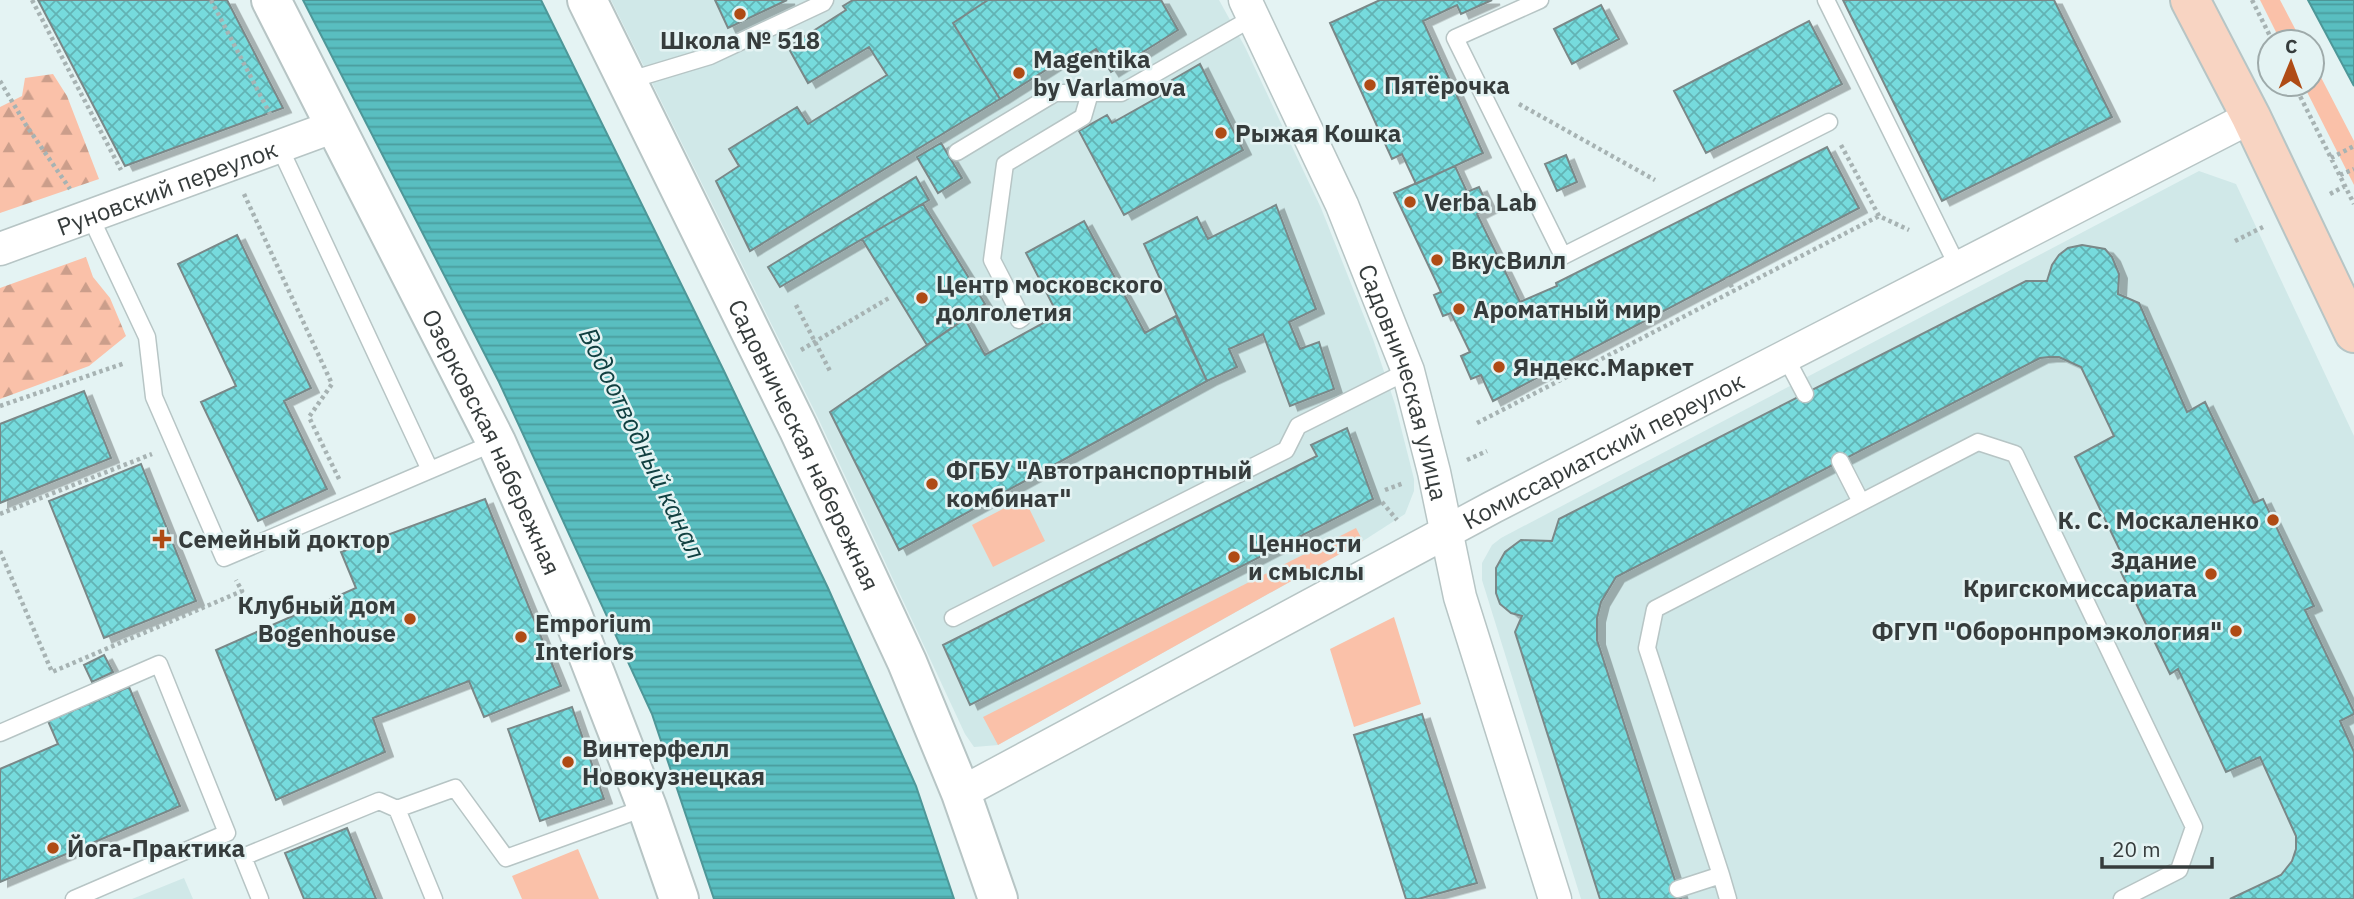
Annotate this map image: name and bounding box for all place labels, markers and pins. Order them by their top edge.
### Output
marker: Школа № 518 [732,6,748,22]
place label: Школа № 518 [660,24,820,56]
place label: Magentika by Varlamova [1033,43,1186,103]
marker: Magentika by Varlamova [1011,65,1027,81]
place label: Пятёрочка [1384,69,1510,101]
marker: Пятёрочка [1362,77,1378,93]
place label: Рыжая Кошка [1235,117,1401,149]
marker: Рыжая Кошка [1213,125,1229,141]
place label: Verba Lab [1424,186,1537,218]
marker: Verba Lab [1402,194,1418,210]
place label: ВкусВилл [1451,244,1566,276]
marker: ВкусВилл [1429,252,1445,268]
place label: Центр московского долголетия [936,268,1163,328]
marker: Центр московского долголетия [914,290,930,306]
place label: Ароматный мир [1473,293,1661,325]
marker: Ароматный мир [1451,301,1467,317]
place label: Яндекс.Маркет [1513,351,1694,383]
marker: Яндекс.Маркет [1491,359,1507,375]
place label: ФГБУ "Автотранспортный комбинат" [946,454,1252,514]
marker: ФГБУ "Автотранспортный комбинат" [924,476,940,492]
place label: К. С. Москаленко [2057,504,2259,536]
marker: К. С. Москаленко [2265,512,2281,528]
place label: Семейный доктор [178,523,390,555]
place label: Ценности и смыслы [1248,527,1364,587]
marker: Семейный доктор [152,529,172,549]
place label: Здание Кригскомиссариата [1963,544,2197,604]
marker: Ценности и смыслы [1226,549,1242,565]
marker: Здание Кригскомиссариата [2203,566,2219,582]
place label: Клубный дом Bogenhouse [238,589,396,649]
place label: Emporium Interiors [535,607,651,667]
marker: Клубный дом Bogenhouse [402,611,418,627]
place label: ФГУП "Оборонпромэкология" [1872,615,2222,647]
marker: ФГУП "Оборонпромэкология" [2228,623,2244,639]
marker: Emporium Interiors [513,629,529,645]
place label: Винтерфелл Новокузнецкая [582,732,765,792]
marker: Винтерфелл Новокузнецкая [560,754,576,770]
place label: Йога-Практика [67,832,245,864]
marker: Йога-Практика [45,840,61,856]

